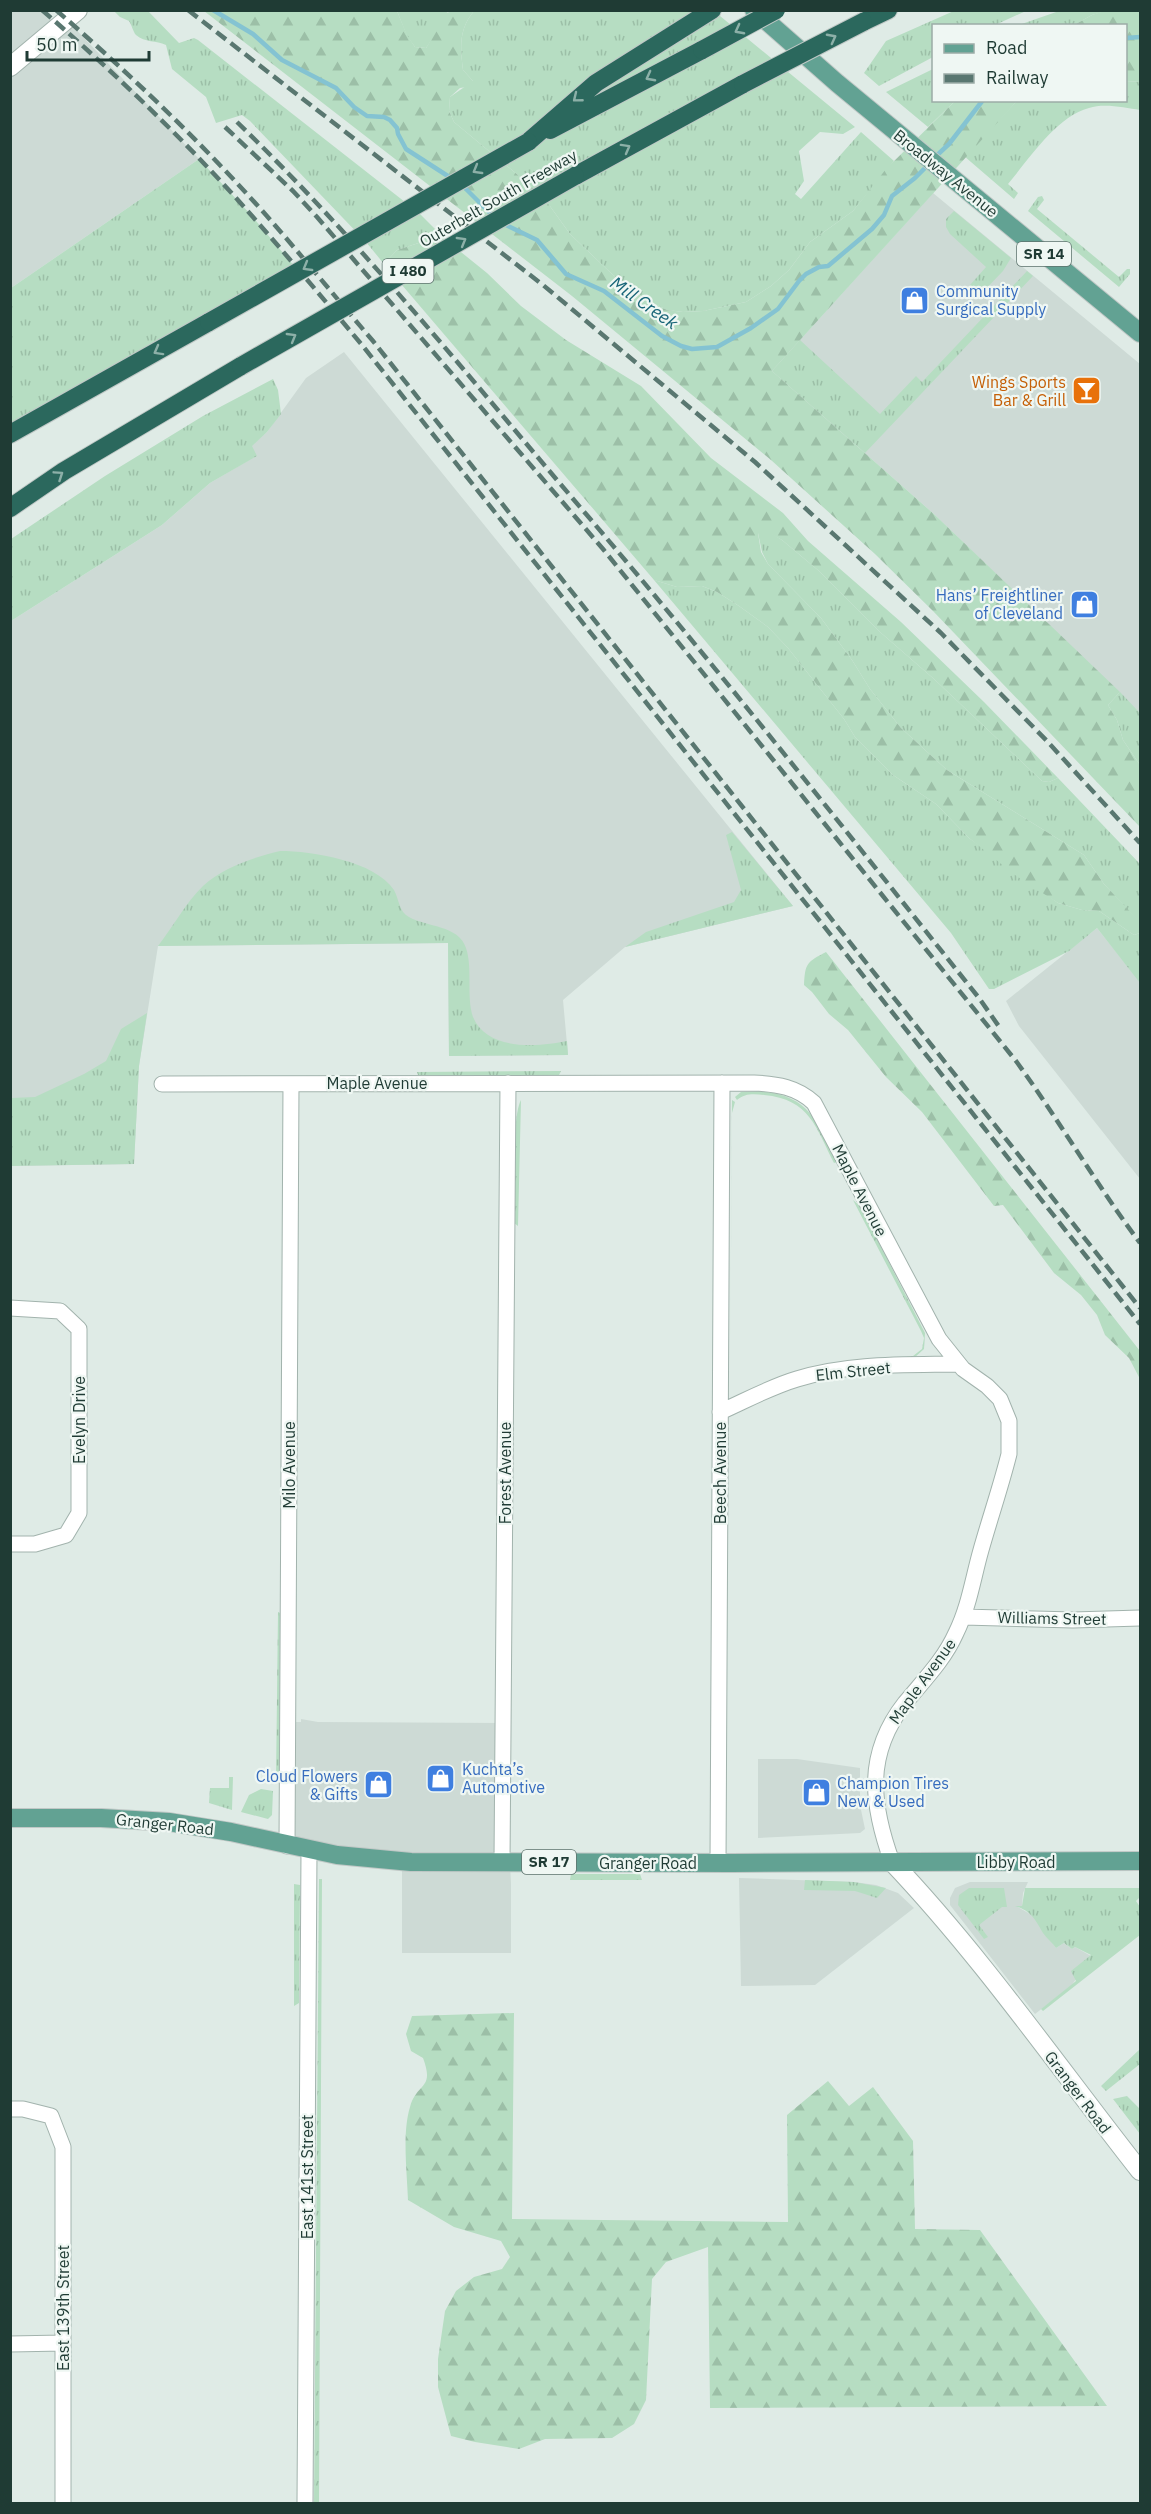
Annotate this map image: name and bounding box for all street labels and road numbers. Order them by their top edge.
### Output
street label: Broadway Avenue [890,125,1003,221]
street label: Outerbelt South Freeway [416,145,580,251]
road number: SR 14 [1017,242,1071,266]
road number: I 480 [382,259,434,283]
street label: Maple Avenue [326,1073,428,1093]
street label: Maple Avenue [828,1140,892,1240]
street label: Elm Street [815,1357,891,1385]
street label: Evelyn Drive [69,1376,89,1464]
street label: Milo Avenue [279,1421,299,1509]
street label: Forest Avenue [495,1421,515,1524]
street label: Beech Avenue [710,1422,730,1524]
street label: Williams Street [997,1607,1107,1629]
street label: Maple Avenue [884,1634,960,1728]
street label: Granger Road [115,1809,215,1839]
road number: SR 17 [522,1850,576,1874]
street label: Libby Road [976,1852,1056,1872]
street label: Granger Road [599,1853,697,1873]
street label: Granger Road [1040,2047,1116,2137]
street label: East 141st Street [297,2115,317,2239]
street label: East 139th Street [53,2245,73,2371]

